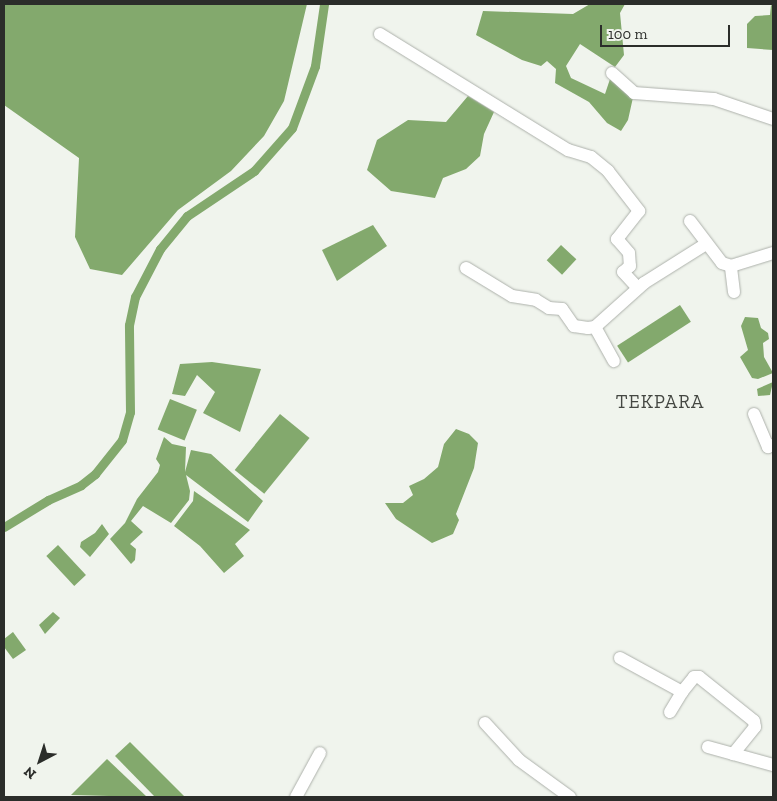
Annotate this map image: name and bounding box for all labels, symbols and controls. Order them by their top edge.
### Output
scale bar [602,15,732,47]
text: 100 m [608,25,647,43]
district label: TEKPARA [615,391,705,413]
north arrow [15,736,65,786]
text: N [21,763,40,783]

